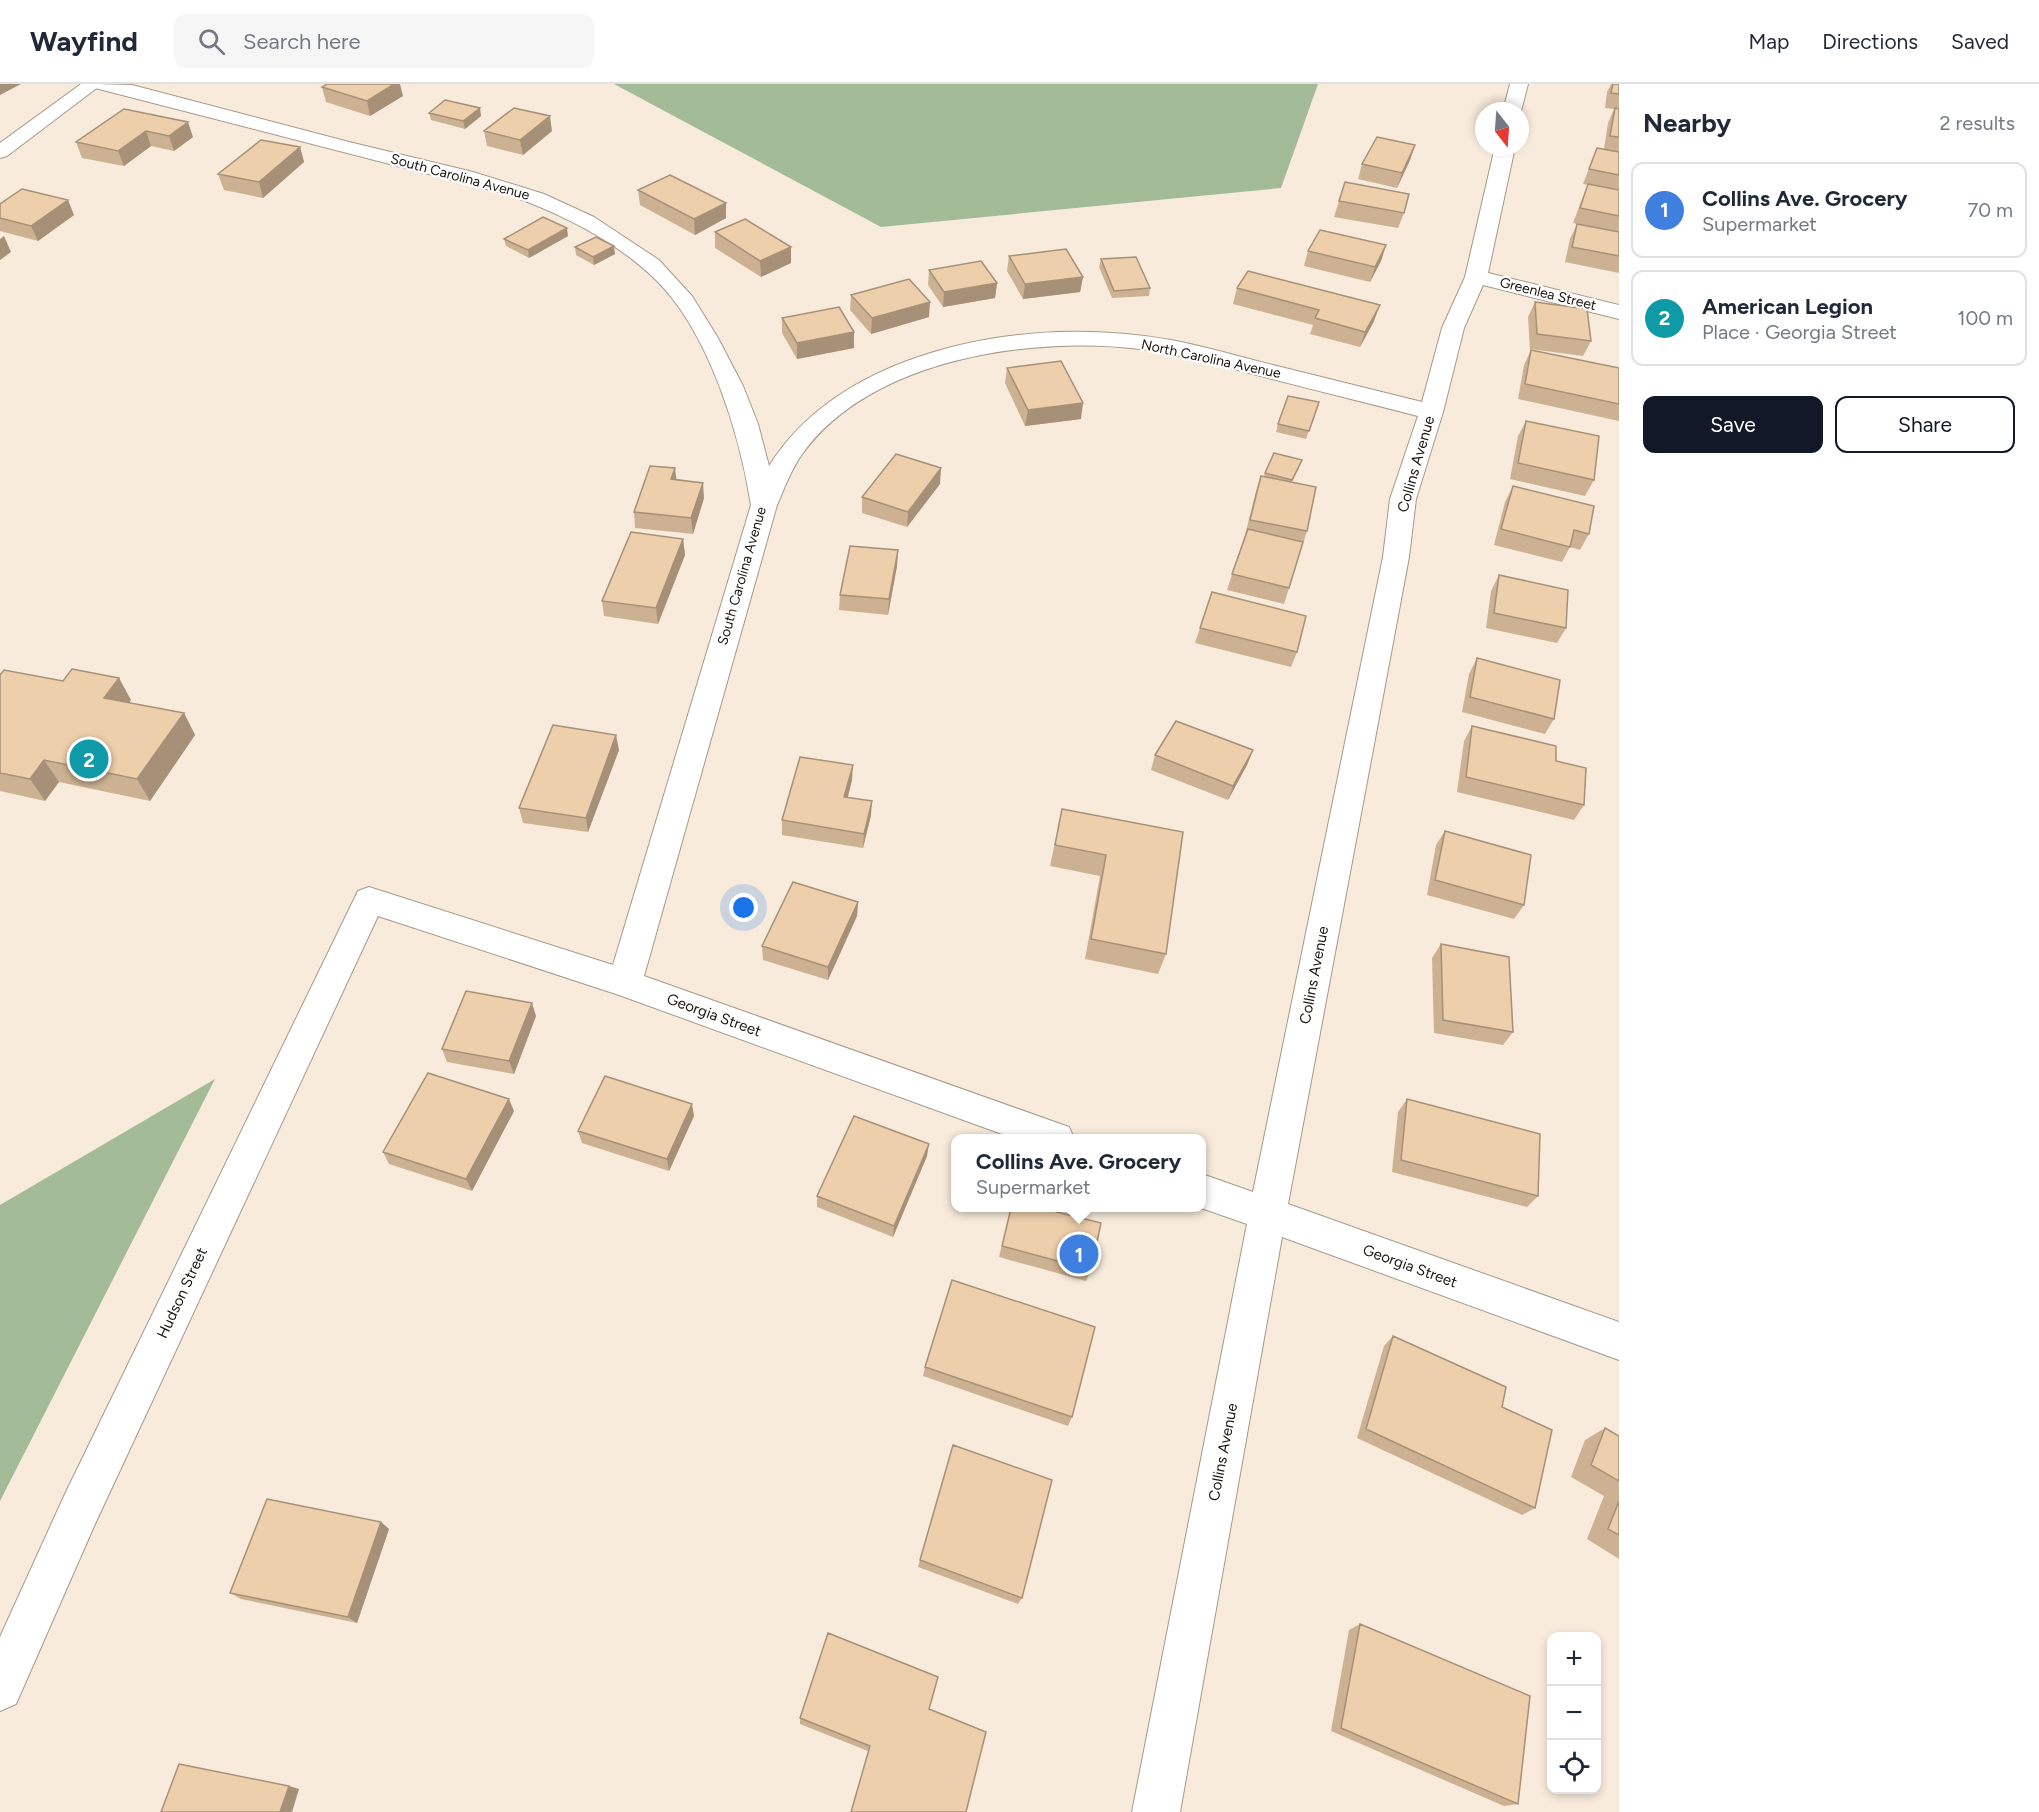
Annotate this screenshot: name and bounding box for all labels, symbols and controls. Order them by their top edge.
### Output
search box [174,14,594,68]
text: Wayfind [30,24,138,58]
icon: search [195,25,228,58]
text: Search here [243,28,361,55]
text: Map [1748,29,1789,54]
text: Directions [1822,29,1918,54]
text: Saved [1951,29,2009,54]
north arrow [1475,102,1529,156]
text: Nearby [1643,107,1731,139]
text: 2 results [1939,111,2015,135]
street label: South Carolina Avenue [389,150,532,204]
text: Collins Ave. Grocery [1702,185,1908,212]
text: 1 [1660,198,1669,222]
text: 70 m [1967,198,2013,222]
text: Supermarket [1702,212,1817,236]
street label: Greenlea Street [1498,274,1598,314]
text: American Legion [1702,293,1873,320]
text: 2 [1659,306,1670,330]
text: 100 m [1957,306,2013,330]
text: Place · Georgia Street [1702,320,1897,344]
street label: North Carolina Avenue [1140,336,1283,382]
button: Save [1643,396,1823,453]
button: Share [1835,396,2015,453]
street label: Collins Avenue [1394,414,1438,514]
street label: South Carolina Avenue [714,504,770,647]
pin: 2 [70,736,109,782]
your location [729,893,758,922]
street label: Collins Avenue [1296,925,1332,1025]
street label: Georgia Street [664,990,764,1040]
popup [951,1134,1206,1212]
text: Collins Ave. Grocery [976,1148,1181,1175]
text: Supermarket [976,1175,1091,1199]
pin: 1 [1060,1232,1098,1276]
street label: Georgia Street [1360,1241,1460,1291]
street label: Hudson Street [153,1244,211,1341]
street label: Collins Avenue [1205,1402,1241,1502]
map controls [1547,1632,1601,1794]
button: + [1547,1632,1601,1686]
button: − [1547,1686,1601,1740]
button: locate [1547,1740,1601,1794]

